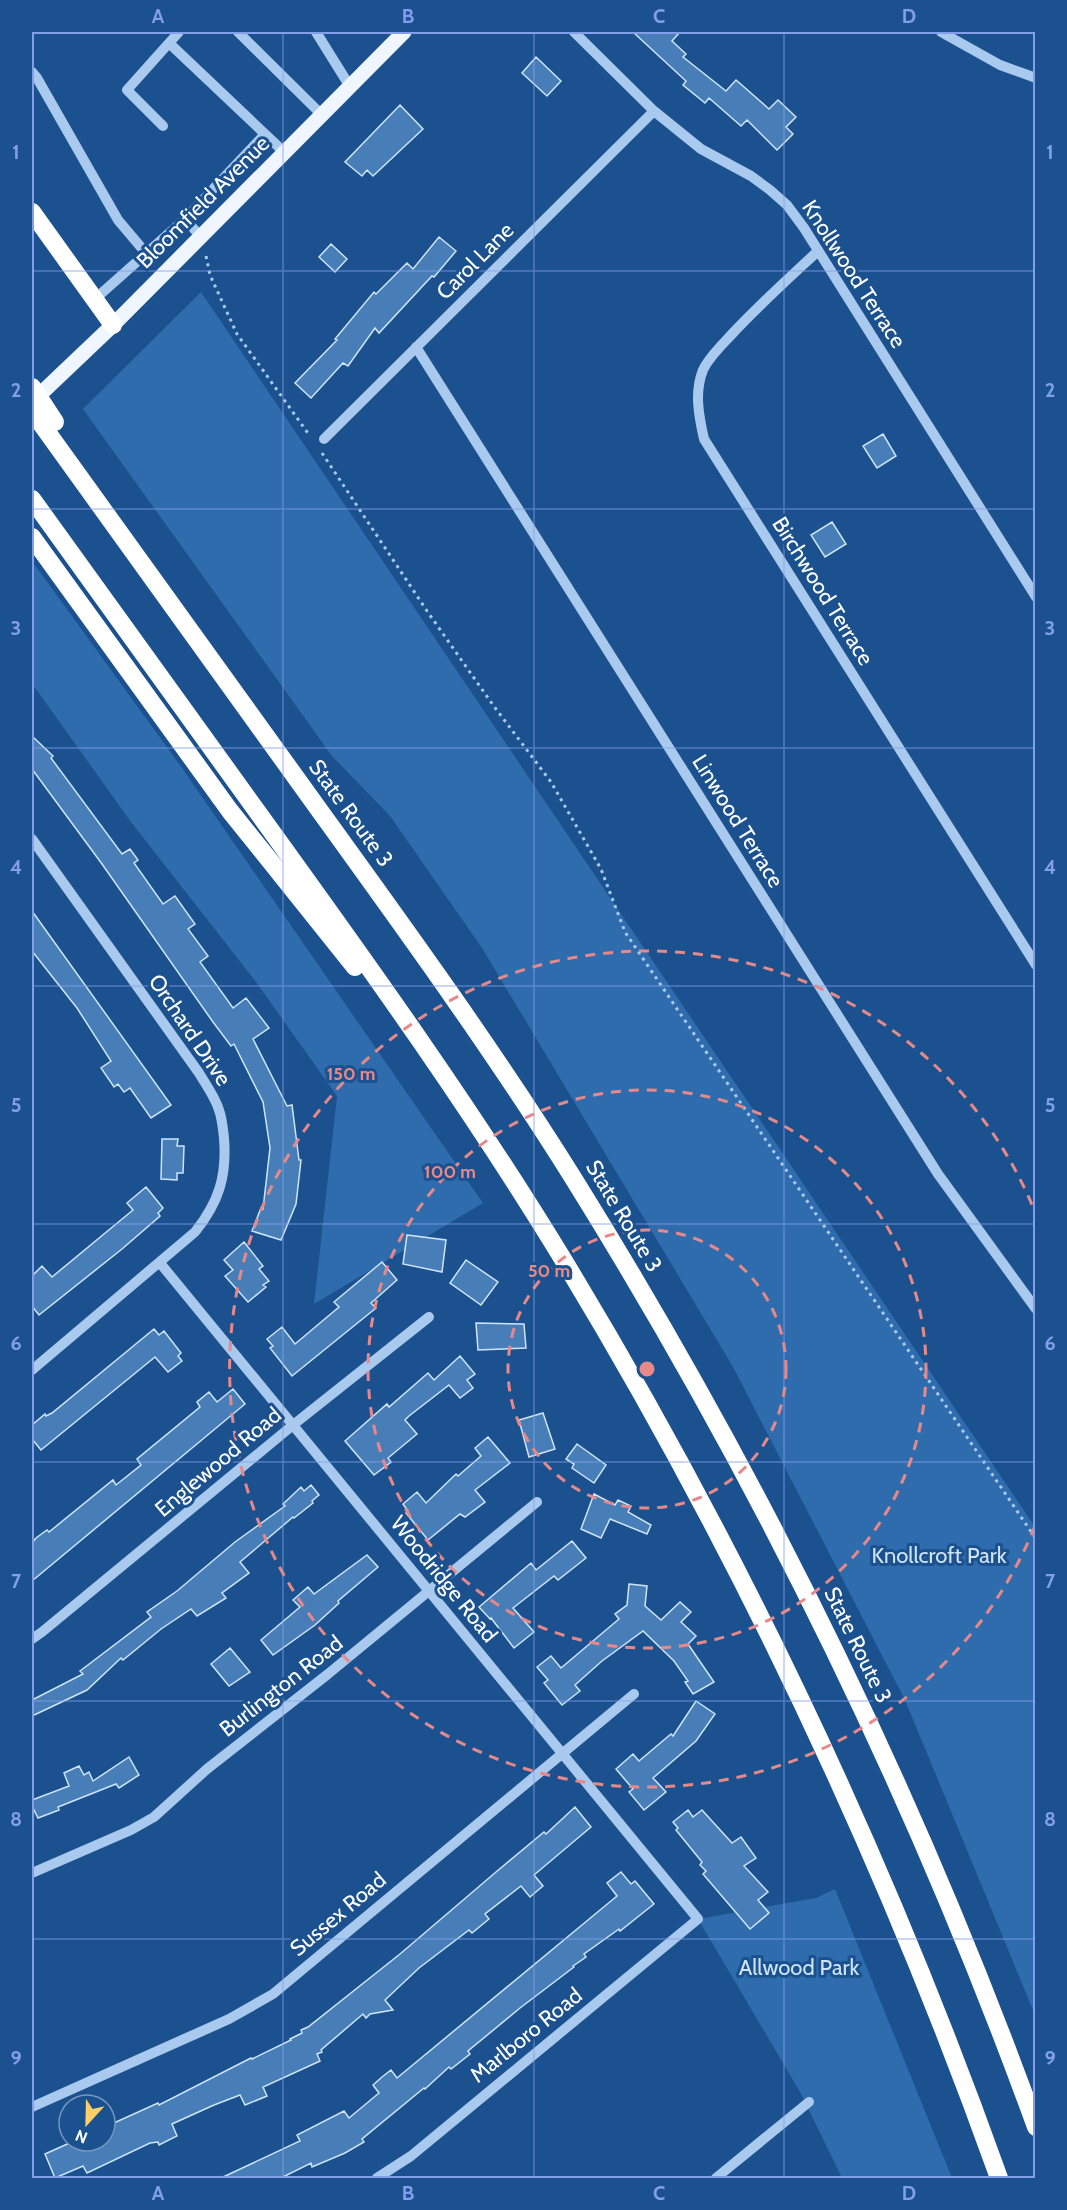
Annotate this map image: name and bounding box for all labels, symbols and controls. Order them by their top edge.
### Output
text: A [152,4,165,28]
text: B [402,4,414,28]
text: C [653,4,665,28]
text: D [902,4,916,28]
street label: Bloomfield Avenue [131,130,275,274]
text: 1 [12,140,20,164]
text: 1 [1046,140,1054,164]
street label: Knollwood Terrace [796,195,912,353]
street label: Carol Lane [431,217,519,305]
text: 2 [11,378,21,402]
text: 2 [1045,378,1055,402]
street label: Birchwood Terrace [767,512,879,670]
text: 3 [11,616,21,640]
text: 3 [1045,616,1055,640]
street label: Linwood Terrace [686,750,790,892]
street label: State Route 3 [303,754,399,872]
text: 4 [10,855,22,879]
text: 4 [1044,855,1056,879]
street label: Orchard Drive [143,969,237,1091]
text: 150 m [327,1063,375,1085]
text: 5 [11,1093,21,1117]
text: 5 [1045,1093,1055,1117]
street label: State Route 3 [580,1155,668,1277]
text: 100 m [424,1161,476,1183]
text: 50 m [528,1260,570,1282]
text: 6 [10,1331,22,1355]
text: 6 [1044,1331,1056,1355]
centre of rings [637,1359,657,1379]
street label: Englewood Road [149,1401,287,1523]
street label: Woodridge Road [385,1510,503,1648]
park label: Knollcroft Park [871,1542,1007,1569]
text: 7 [11,1569,22,1593]
text: 7 [1045,1569,1056,1593]
street label: State Route 3 [818,1583,898,1707]
street label: Burlington Road [214,1629,348,1743]
text: 8 [10,1807,22,1831]
text: 8 [1044,1807,1056,1831]
street label: Sussex Road [285,1866,391,1962]
park label: Allwood Park [739,1954,859,1981]
street label: Marlboro Road [465,1982,587,2088]
text: 9 [10,2046,22,2070]
text: 9 [1044,2046,1056,2070]
north arrow [57,2093,117,2153]
text: N [73,2126,90,2147]
text: A [152,2181,165,2205]
text: B [402,2181,414,2205]
text: C [653,2181,665,2205]
text: D [902,2181,916,2205]

